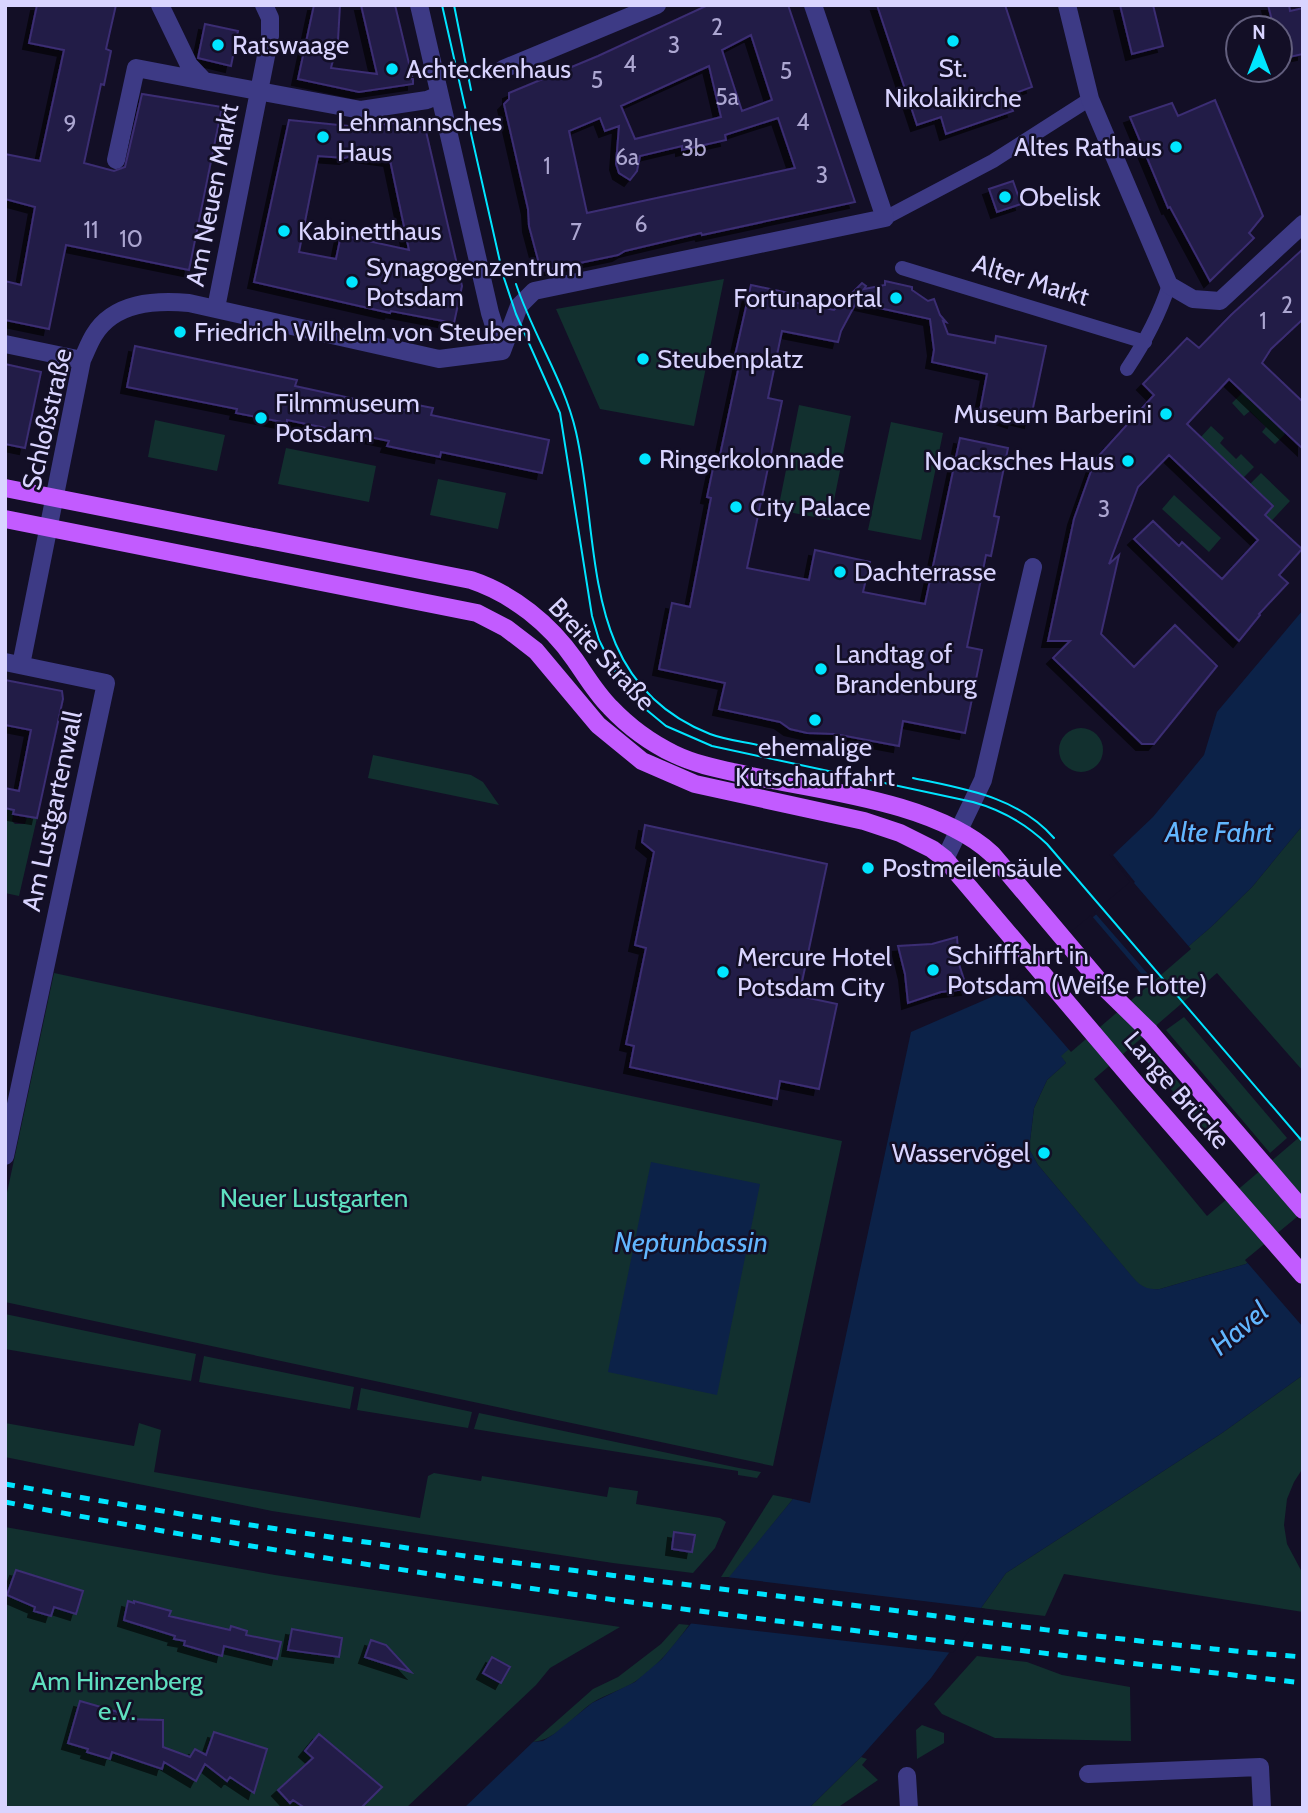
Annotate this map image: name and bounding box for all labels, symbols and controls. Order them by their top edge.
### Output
house number: 2 [711,13,723,41]
north arrow [1224,14,1294,84]
text: N [1252,21,1266,44]
place label: Ratswaage [232,29,349,61]
house number: 3 [668,31,680,59]
marker: St. Nikolaikirche [945,33,961,49]
marker: Ratswaage [210,37,226,53]
house number: 4 [623,50,637,78]
place label: St. Nikolaikirche [884,52,1022,114]
place label: Achteckenhaus [406,53,571,85]
house number: 5 [780,57,792,85]
marker: Achteckenhaus [384,61,400,77]
house number: 5 [591,66,603,94]
house number: 5a [715,83,739,111]
street label: Am Neuen Markt [179,101,245,289]
place label: Lehmannsches Haus [337,106,502,168]
house number: 4 [796,108,810,136]
house number: 9 [63,110,77,138]
marker: Lehmannsches Haus [315,129,331,145]
place label: Altes Rathaus [1014,131,1162,163]
house number: 3b [681,134,707,162]
marker: Altes Rathaus [1168,139,1184,155]
house number: 6a [615,143,639,171]
house number: 1 [543,152,551,180]
house number: 3 [816,161,828,189]
place label: Obelisk [1019,181,1101,213]
marker: Obelisk [997,189,1013,205]
house number: 6 [634,210,648,238]
place label: Kabinetthaus [298,215,442,247]
house number: 11 [84,216,99,244]
house number: 7 [570,218,582,246]
marker: Kabinetthaus [276,223,292,239]
house number: 10 [119,225,143,253]
street label: Alter Markt [969,247,1093,313]
place label: Synagogenzentrum Potsdam [366,251,582,313]
marker: Synagogenzentrum Potsdam [344,274,360,290]
place label: Fortunaportal [733,282,882,314]
marker: Fortunaportal [888,290,904,306]
house number: 2 [1281,291,1293,319]
house number: 1 [1259,307,1267,335]
place label: Friedrich Wilhelm von Steuben [194,316,532,348]
marker: Friedrich Wilhelm von Steuben [172,324,188,340]
place label: Steubenplatz [657,343,804,375]
street label: Schloßstraße [15,345,79,493]
marker: Steubenplatz [635,351,651,367]
place label: Filmmuseum Potsdam [275,387,420,449]
place label: Museum Barberini [953,398,1152,430]
marker: Museum Barberini [1158,406,1174,422]
marker: Filmmuseum Potsdam [253,410,269,426]
place label: Ringerkolonnade [659,443,844,475]
place label: Noacksches Haus [924,445,1114,477]
marker: Ringerkolonnade [637,451,653,467]
marker: Noacksches Haus [1120,453,1136,469]
place label: City Palace [750,491,871,523]
house number: 3 [1098,495,1110,523]
marker: City Palace [728,499,744,515]
place label: Dachterrasse [854,556,996,588]
marker: Dachterrasse [832,564,848,580]
street label: Breite Straße [542,591,662,717]
place label: Landtag of Brandenburg [835,638,978,700]
marker: Landtag of Brandenburg [813,661,829,677]
street label: Am Lustgartenwall [15,708,89,914]
marker: ehemalige Kutschauffahrt [807,712,823,728]
place label: ehemalige Kutschauffahrt [735,731,895,793]
water label: Alte Fahrt [1163,815,1274,849]
place label: Postmeilensäule [882,852,1062,884]
marker: Postmeilensäule [860,860,876,876]
place label: Schifffahrt in Potsdam (Weiße Flotte) [947,939,1207,1001]
place label: Mercure Hotel Potsdam City [737,941,892,1003]
marker: Schifffahrt in Potsdam (Weiße Flotte) [925,962,941,978]
marker: Mercure Hotel Potsdam City [715,964,731,980]
street label: Lange Brücke [1117,1025,1237,1155]
place label: Wasservögel [892,1137,1030,1169]
marker: Wasservögel [1036,1145,1052,1161]
park label: Neuer Lustgarten [220,1182,408,1214]
water label: Neptunbassin [614,1225,768,1259]
water label: Havel [1203,1294,1275,1362]
park label: Am Hinzenberg e.V. [31,1665,204,1727]

